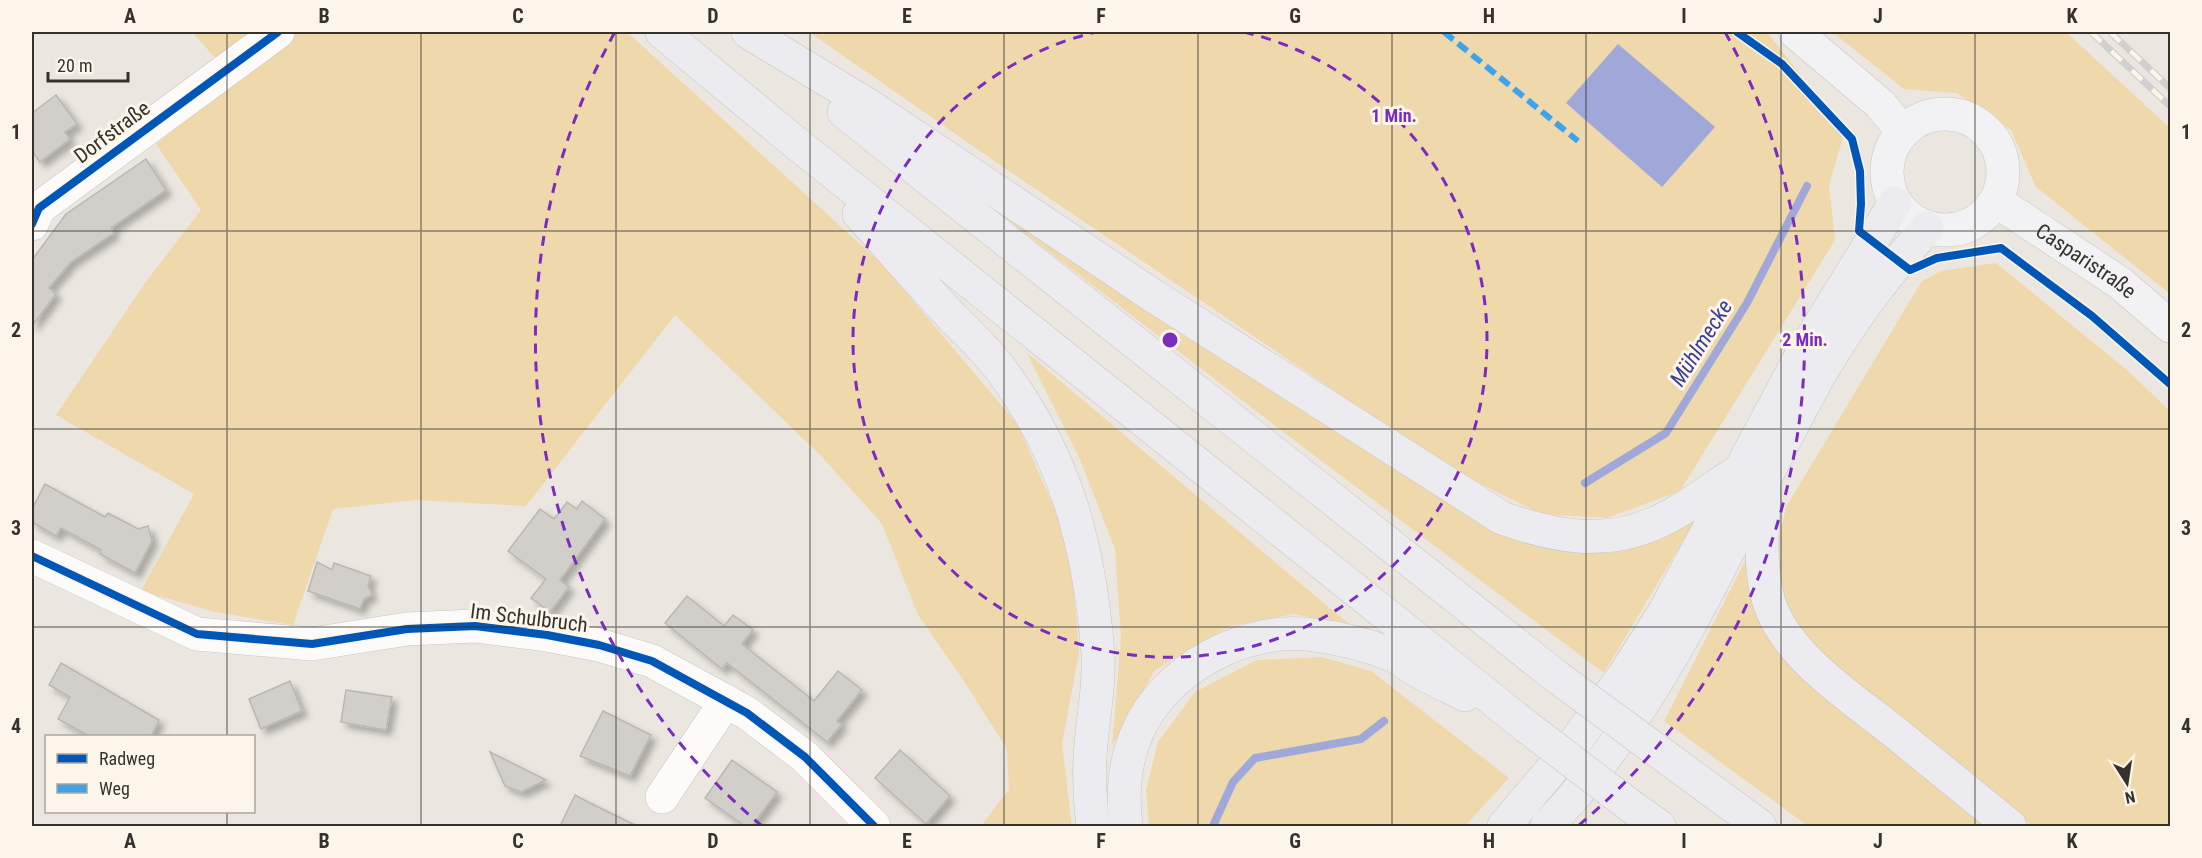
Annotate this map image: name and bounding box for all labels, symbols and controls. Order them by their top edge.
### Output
text: A [124,4,136,28]
text: B [318,4,330,28]
text: C [512,4,524,28]
text: D [707,4,719,28]
text: E [902,4,912,28]
text: F [1096,4,1106,28]
text: G [1289,4,1301,28]
text: H [1483,4,1495,28]
text: I [1681,4,1687,28]
text: J [1873,4,1883,28]
text: K [2066,4,2078,28]
scale bar [48,45,128,83]
text: 20 m [57,55,92,76]
street label: Dorfstraße [69,96,155,168]
text: 1 Min. [1371,105,1417,126]
text: 1 [11,120,21,144]
text: 1 [2181,120,2191,144]
street label: Casparistraße [2031,219,2141,303]
water label: Mühlmecke [1665,295,1737,391]
text: 2 [11,318,21,342]
text: 2 [2181,318,2191,342]
text: 2 Min. [1782,329,1828,350]
centre of rings [1160,330,1180,350]
text: 3 [11,516,21,540]
text: 3 [2181,516,2191,540]
street label: Im Schulbruch [469,599,589,637]
text: 4 [11,714,21,738]
text: 4 [2181,714,2191,738]
legend [45,735,255,813]
text: Radweg [99,748,155,769]
north arrow [2097,753,2157,813]
text: Weg [99,778,130,799]
text: N [2123,787,2137,807]
text: A [124,829,136,853]
text: B [318,829,330,853]
text: C [512,829,524,853]
text: D [707,829,719,853]
text: E [902,829,912,853]
text: F [1096,829,1106,853]
text: G [1289,829,1301,853]
text: H [1483,829,1495,853]
text: I [1681,829,1687,853]
text: J [1873,829,1883,853]
text: K [2066,829,2078,853]

